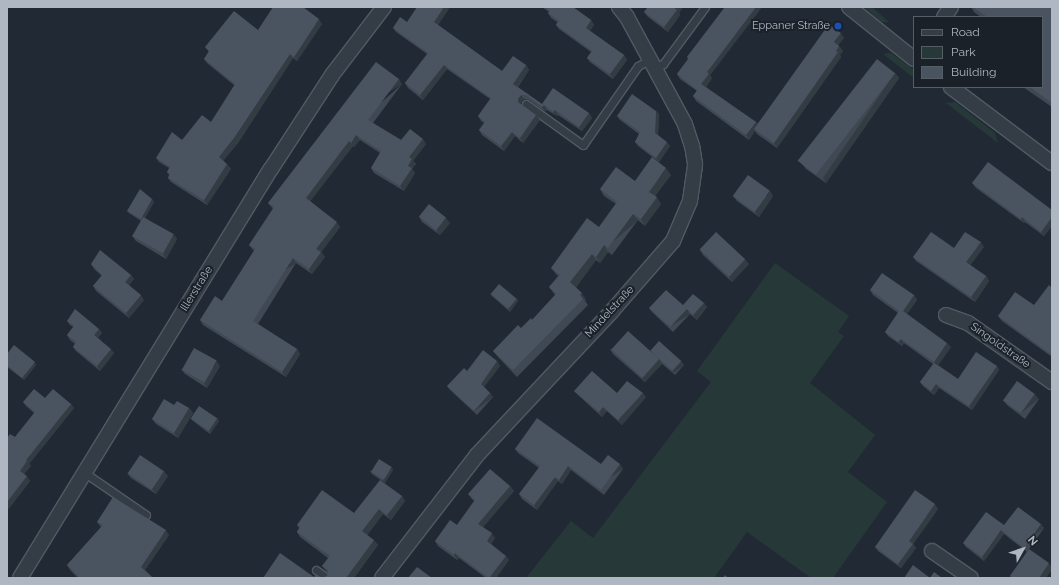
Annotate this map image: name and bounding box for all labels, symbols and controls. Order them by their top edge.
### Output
legend [913,16,1043,88]
place label: Eppaner Straße [752,19,830,33]
marker: Eppaner Straße [833,21,843,31]
text: Road [951,25,980,39]
text: Park [951,45,976,59]
text: Building [951,65,997,79]
street label: Illerstraße [178,264,216,314]
street label: Mindelstraße [583,283,637,341]
street label: Singoldstraße [968,321,1032,371]
north arrow [1003,529,1043,569]
text: N [1025,534,1040,548]

